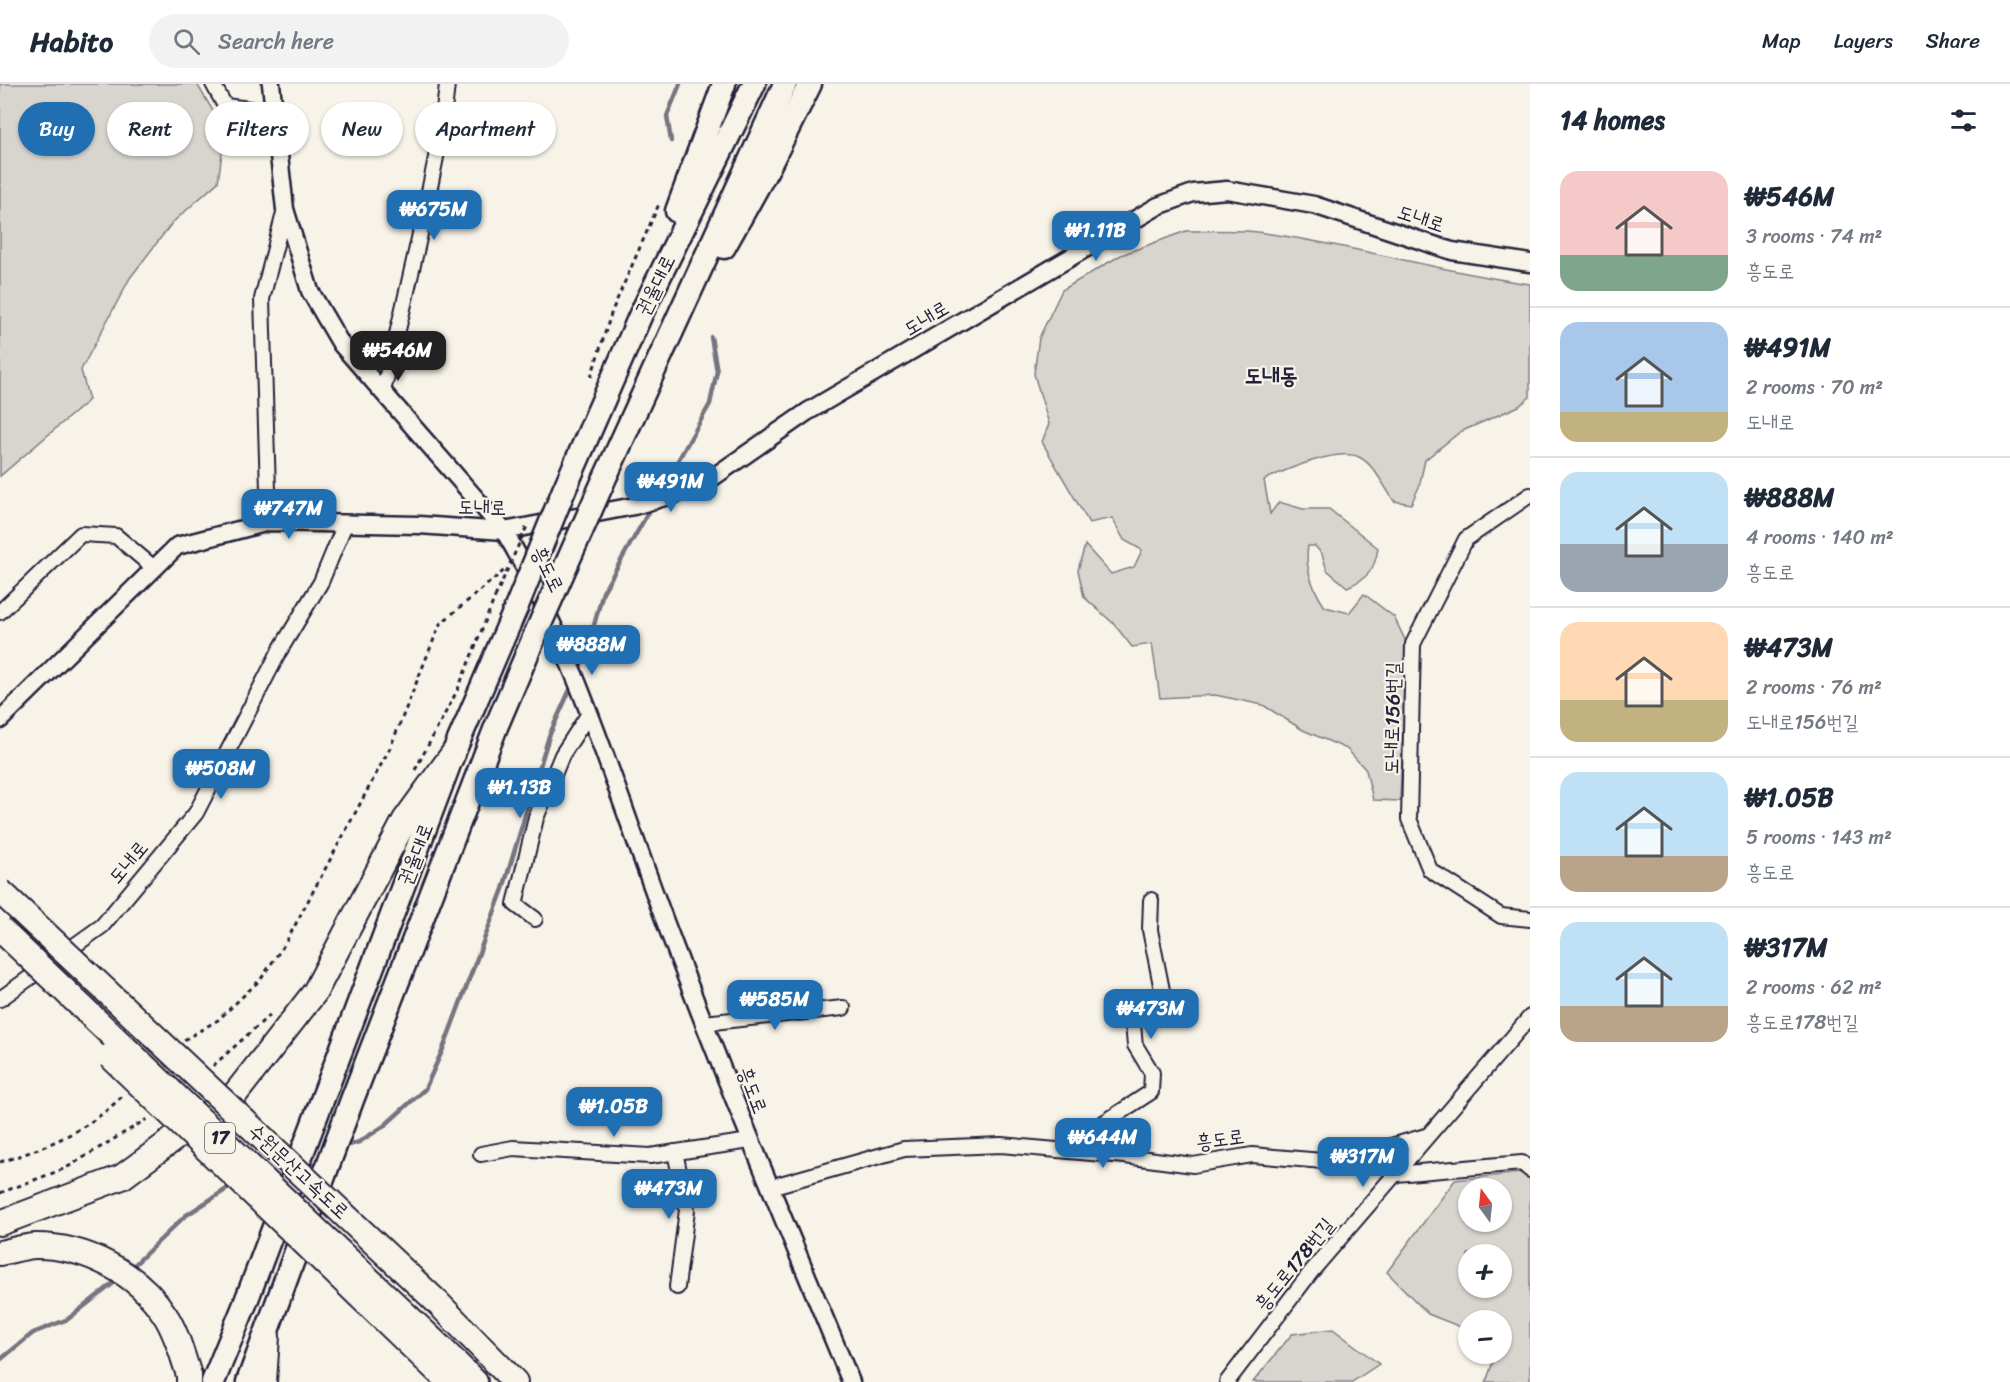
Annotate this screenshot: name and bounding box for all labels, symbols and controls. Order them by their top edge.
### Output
search box [149,14,569,68]
text: Habito [30,17,113,66]
text: Search here [218,22,334,61]
text: Map [1762,22,1801,60]
text: Layers [1834,22,1893,60]
text: Share [1926,22,1980,60]
icon: search [170,25,203,58]
text: 14 homes [1560,97,1665,143]
chip: Buy [18,102,95,156]
chip: Rent [107,102,193,156]
chip: Filters [205,102,309,156]
chip: New [321,102,403,156]
chip: Apartment [415,102,556,156]
icon: filters [1947,104,1980,137]
text: ₩546M [1746,173,1834,219]
pin: ₩675M [392,190,476,241]
text: ₩675M [401,192,467,227]
street label: 도내로 [1392,194,1449,243]
icon: home [1608,195,1680,267]
pin: ₩1.11B [1047,211,1145,262]
text: ₩1.11B [1066,213,1126,248]
text: 3 rooms · 74 m² [1746,219,1882,254]
street label: 권율대로 [626,249,685,322]
text: 흥도로 [1746,254,1794,289]
street label: 도내로 [897,291,956,346]
text: ₩491M [1746,324,1831,370]
pin: ₩546M [356,331,440,382]
text: ₩546M [364,333,432,368]
icon: home [1608,346,1680,418]
district label: 도내동 [1244,356,1298,395]
text: 2 rooms · 70 m² [1746,370,1883,405]
text: 도내로 [1746,405,1794,440]
pin: ₩491M [629,462,713,513]
text: ₩491M [638,464,704,499]
text: ₩888M [1746,474,1834,520]
pin: ₩747M [247,489,331,540]
street label: 도내로 [458,490,506,525]
text: ₩747M [255,491,323,526]
icon: home [1608,496,1680,568]
text: 4 rooms · 140 m² [1746,520,1894,555]
street label: 흥도로 [521,540,574,599]
text: 흥도로 [1746,555,1794,590]
text: ₩473M [1746,624,1833,670]
pin: ₩888M [550,625,634,676]
text: ₩888M [558,627,626,662]
icon: home [1608,646,1680,718]
street label: 도내로156번길 [1374,661,1411,775]
text: 2 rooms · 76 m² [1746,670,1882,705]
text: 도내로156번길 [1746,705,1859,740]
pin: ₩508M [179,749,263,800]
text: ₩508M [187,751,255,786]
pin: ₩1.13B [471,768,569,819]
text: ₩1.13B [489,770,551,805]
text: ₩1.05B [1746,774,1834,820]
icon: home [1608,796,1680,868]
street label: 권율대로 [388,818,443,891]
text: 5 rooms · 143 m² [1746,820,1892,855]
street label: 도내로 [99,833,157,892]
text: 흥도로 [1746,855,1794,890]
text: ₩317M [1746,924,1828,970]
icon: home [1608,946,1680,1018]
text: 2 rooms · 62 m² [1746,970,1882,1005]
pin: ₩585M [733,980,817,1031]
text: ₩585M [741,982,809,1017]
pin: ₩473M [1109,989,1193,1040]
text: ₩473M [1118,991,1184,1026]
text: 흥도로178번길 [1746,1005,1859,1040]
street label: 흥도로 [728,1061,778,1119]
pin: ₩1.05B [565,1087,663,1138]
text: ₩1.05B [580,1089,648,1124]
street label: 수원문산고속도로 [240,1115,358,1228]
pin: ₩644M [1061,1118,1145,1169]
street label: 흥도로 [1194,1119,1246,1160]
text: ₩644M [1069,1120,1137,1155]
road number: 17 [205,1123,235,1153]
pin: ₩317M [1321,1137,1405,1188]
text: ₩317M [1332,1139,1394,1174]
pin: ₩473M [627,1169,711,1220]
text: ₩473M [636,1171,702,1206]
north arrow [1458,1178,1512,1232]
map controls [1458,1178,1512,1364]
street label: 흥도로178번길 [1245,1210,1343,1319]
button: + [1458,1244,1512,1298]
button: − [1458,1310,1512,1364]

